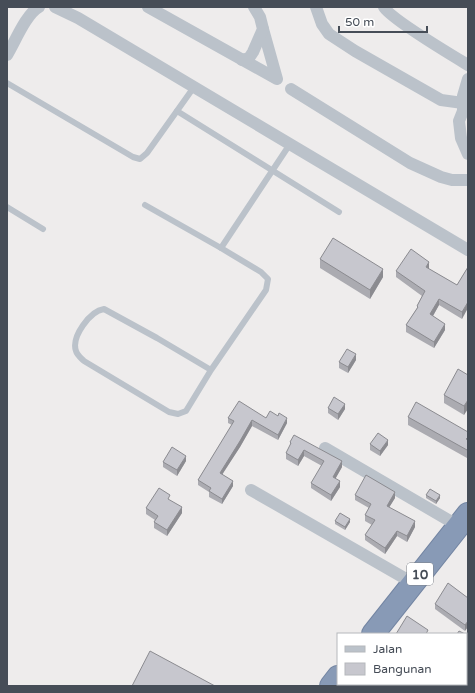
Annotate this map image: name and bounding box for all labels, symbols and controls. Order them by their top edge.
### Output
scale bar [339,8,427,34]
text: 50 m [345,15,374,29]
road number: 10 [407,563,433,585]
legend [337,633,467,685]
text: Jalan [373,642,402,656]
text: Bangunan [373,662,432,676]

